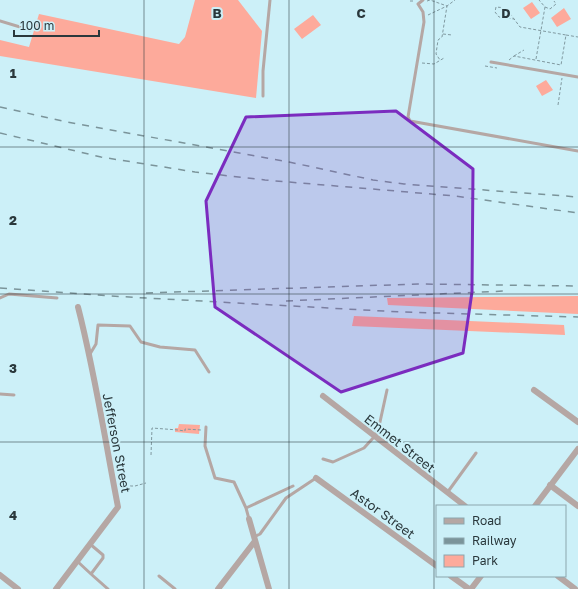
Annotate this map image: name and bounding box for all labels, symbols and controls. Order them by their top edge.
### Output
text: B [212,5,222,21]
text: C [356,5,366,21]
text: D [501,5,511,21]
scale bar [14,12,99,38]
text: 100 m [20,18,54,33]
text: 1 [10,65,17,81]
text: 2 [9,212,17,228]
text: 3 [9,360,17,376]
street label: Jefferson Street [99,392,135,494]
street label: Emmet Street [361,410,439,476]
street label: Astor Street [348,484,418,542]
legend [436,505,566,577]
text: 4 [9,507,17,523]
text: Road [472,513,501,528]
text: Railway [472,533,517,548]
text: Park [472,553,498,568]

